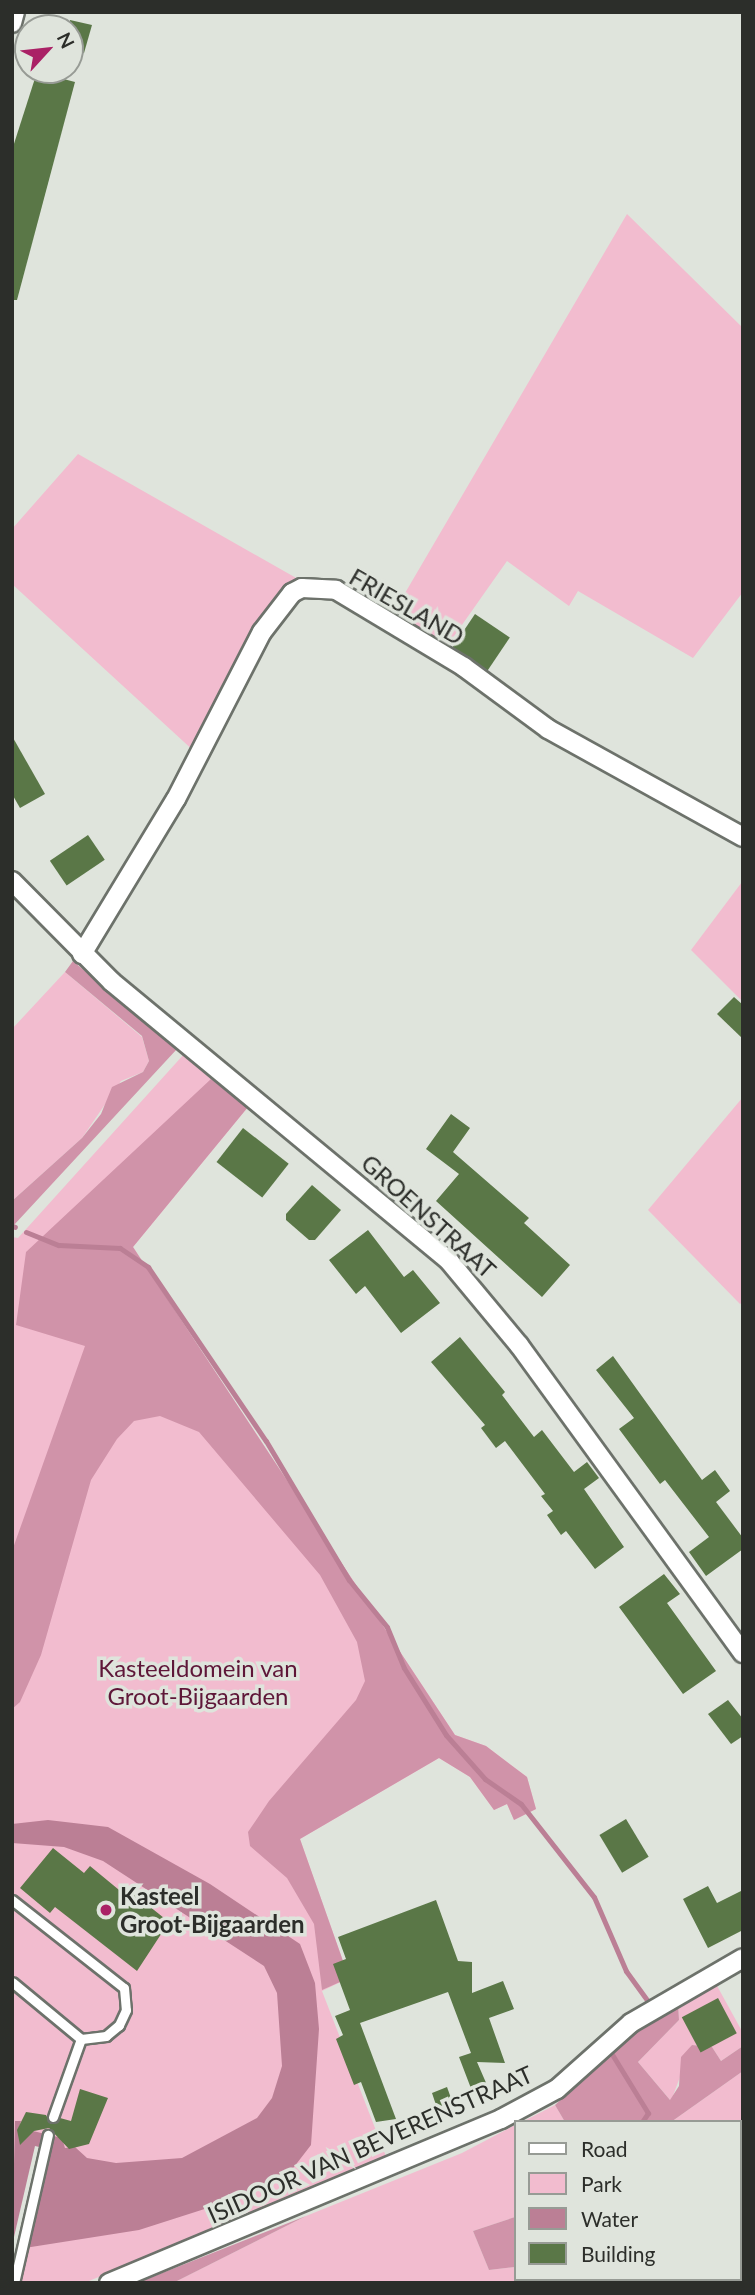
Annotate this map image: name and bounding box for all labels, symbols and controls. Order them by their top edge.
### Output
north arrow [14,14,84,84]
text: N [53,28,80,52]
street label: FRIESLAND [345,562,469,650]
street label: GROENSTRAAT [356,1148,502,1284]
park label: Kasteeldomein van Groot-Bijgaarden [98,1654,298,1710]
place label: Kasteel Groot-Bijgaarden [120,1882,304,1938]
marker: Kasteel Groot-Bijgaarden [98,1902,114,1918]
street label: ISIDOOR VAN BEVERENSTRAAT [202,2059,538,2229]
legend [514,2120,741,2281]
text: Road [581,2136,628,2161]
text: Park [581,2171,622,2196]
text: Water [581,2206,638,2231]
text: Building [581,2241,656,2266]

